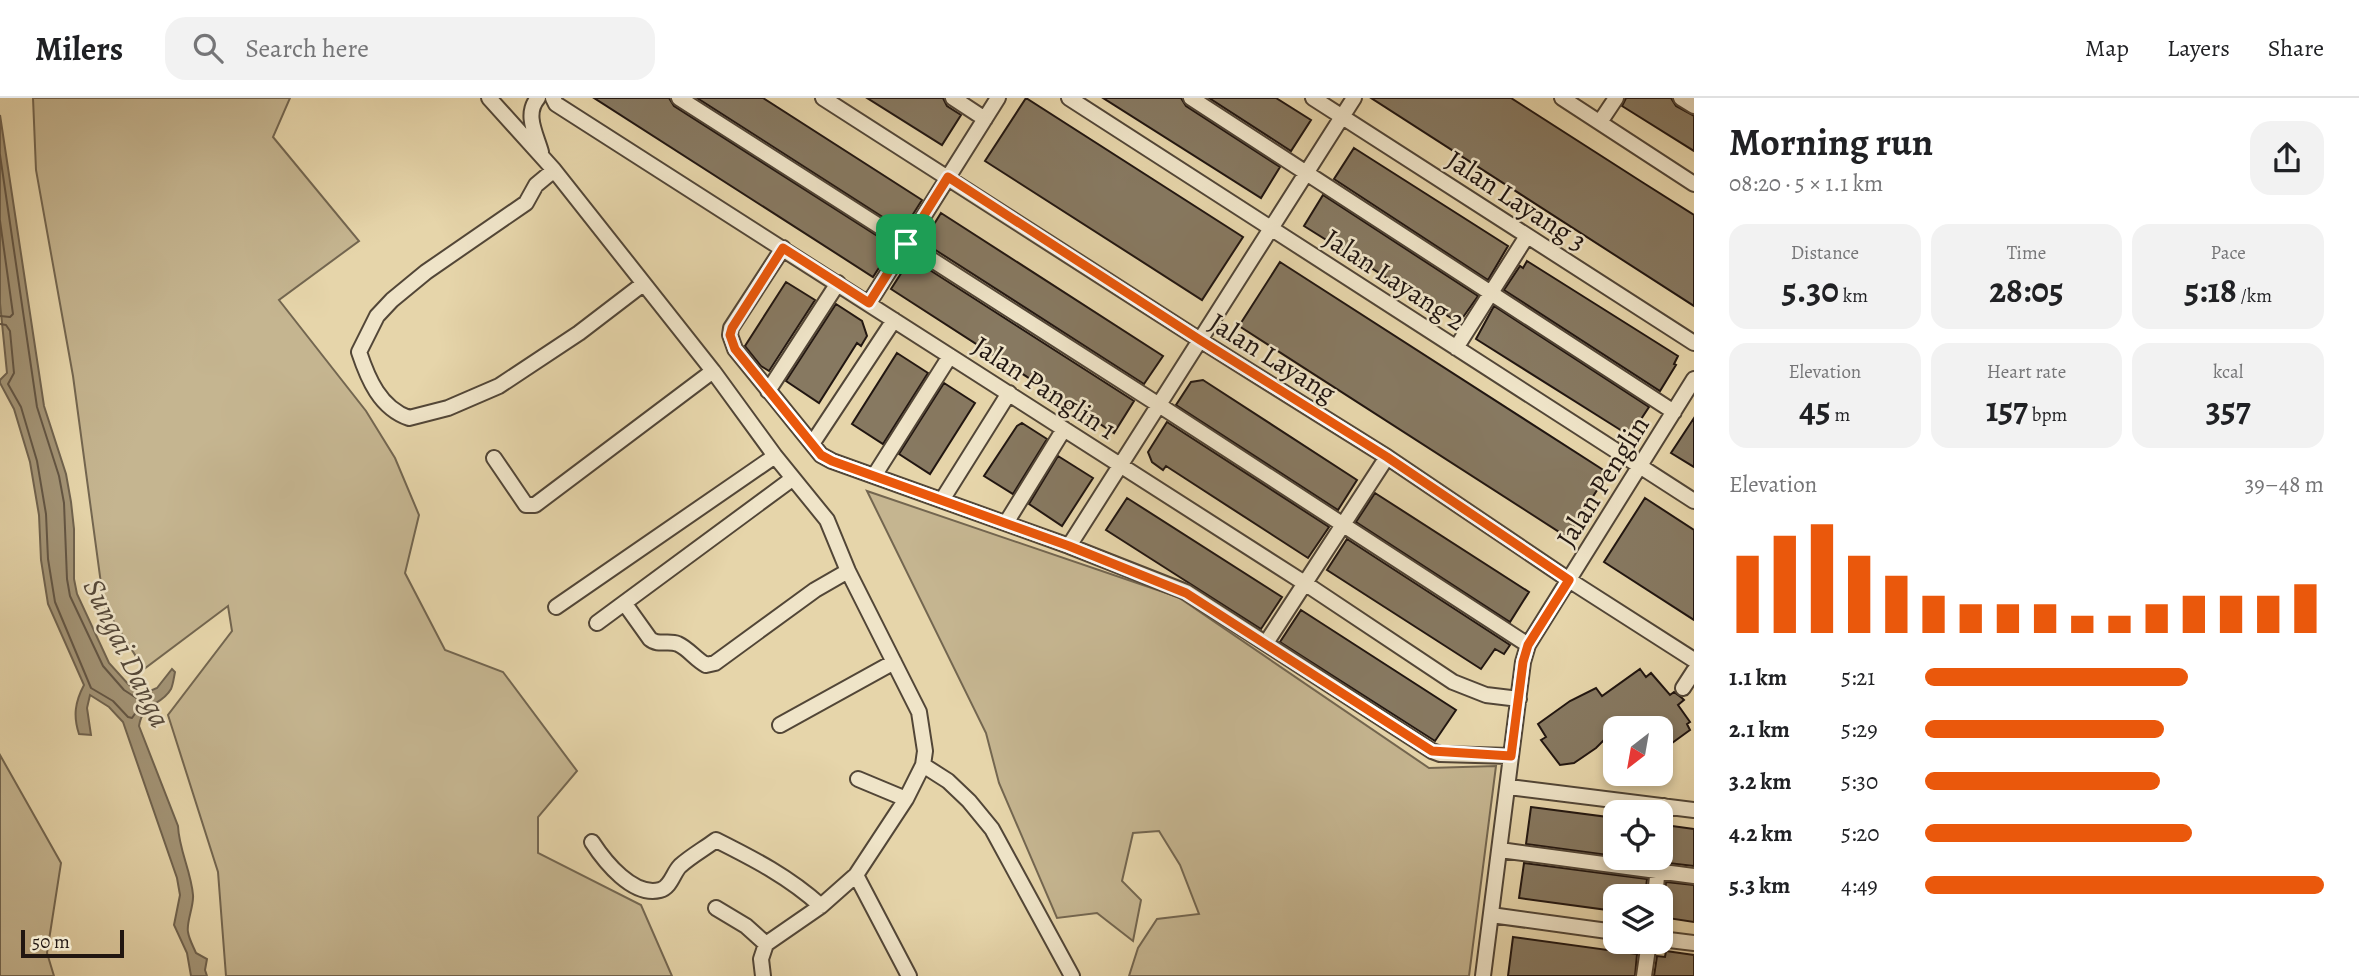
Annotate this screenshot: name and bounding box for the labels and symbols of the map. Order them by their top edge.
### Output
street label: Jalan Layang 3 [1439,141,1594,260]
pin [876,214,936,274]
street label: Jalan Layang 2 [1316,220,1473,340]
street label: Jalan Layang [1202,304,1343,412]
street label: Jalan Panglin 1 [965,327,1124,449]
street label: Jalan Penglin [1547,409,1658,554]
water label: Sungai Danga [74,572,180,734]
north arrow [1603,716,1673,786]
scale bar [21,927,124,959]

